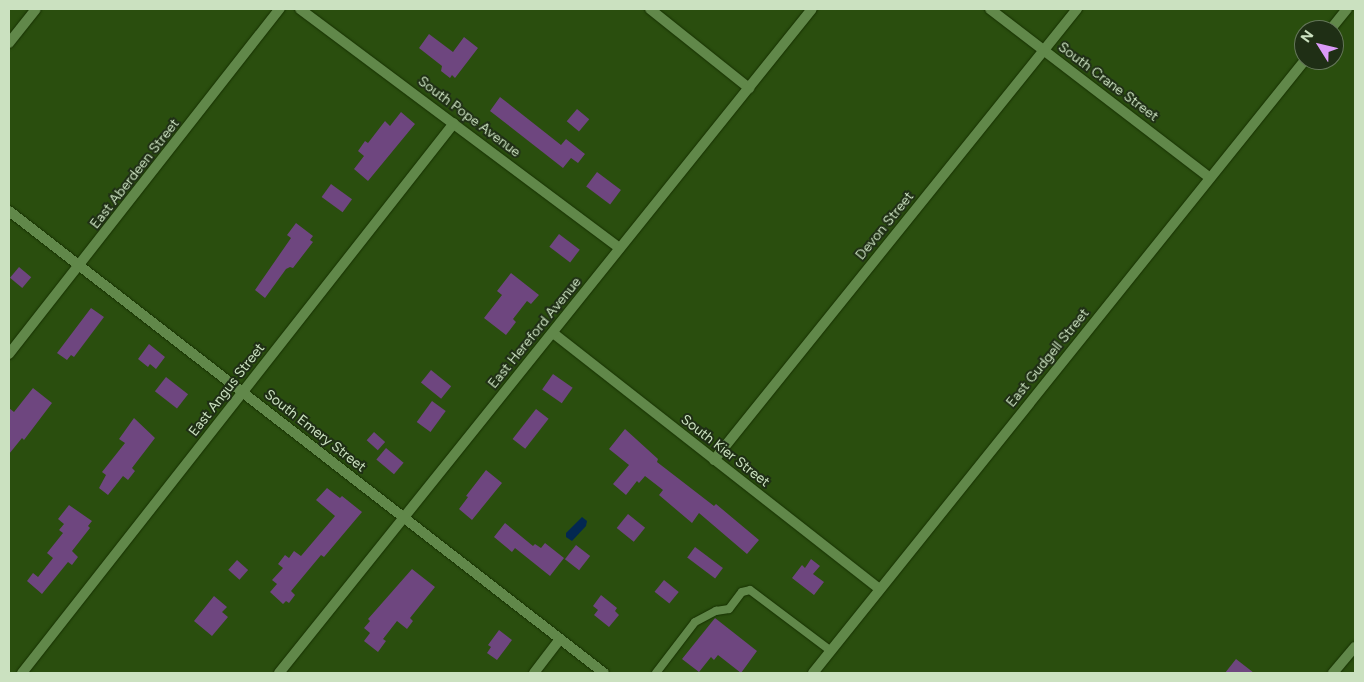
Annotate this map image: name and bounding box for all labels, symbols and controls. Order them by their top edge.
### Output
north arrow [1294,20,1344,70]
text: N [1297,27,1317,46]
street label: South Crane Street [1055,39,1161,125]
street label: South Pope Avenue [414,73,524,161]
street label: East Aberdeen Street [87,116,183,232]
street label: Devon Street [852,189,918,263]
street label: East Hereford Avenue [485,274,585,392]
street label: East Gudgell Street [1003,305,1093,411]
street label: East Angus Street [186,340,268,440]
street label: South Emery Street [261,386,369,476]
street label: South Kier Street [677,411,773,491]

